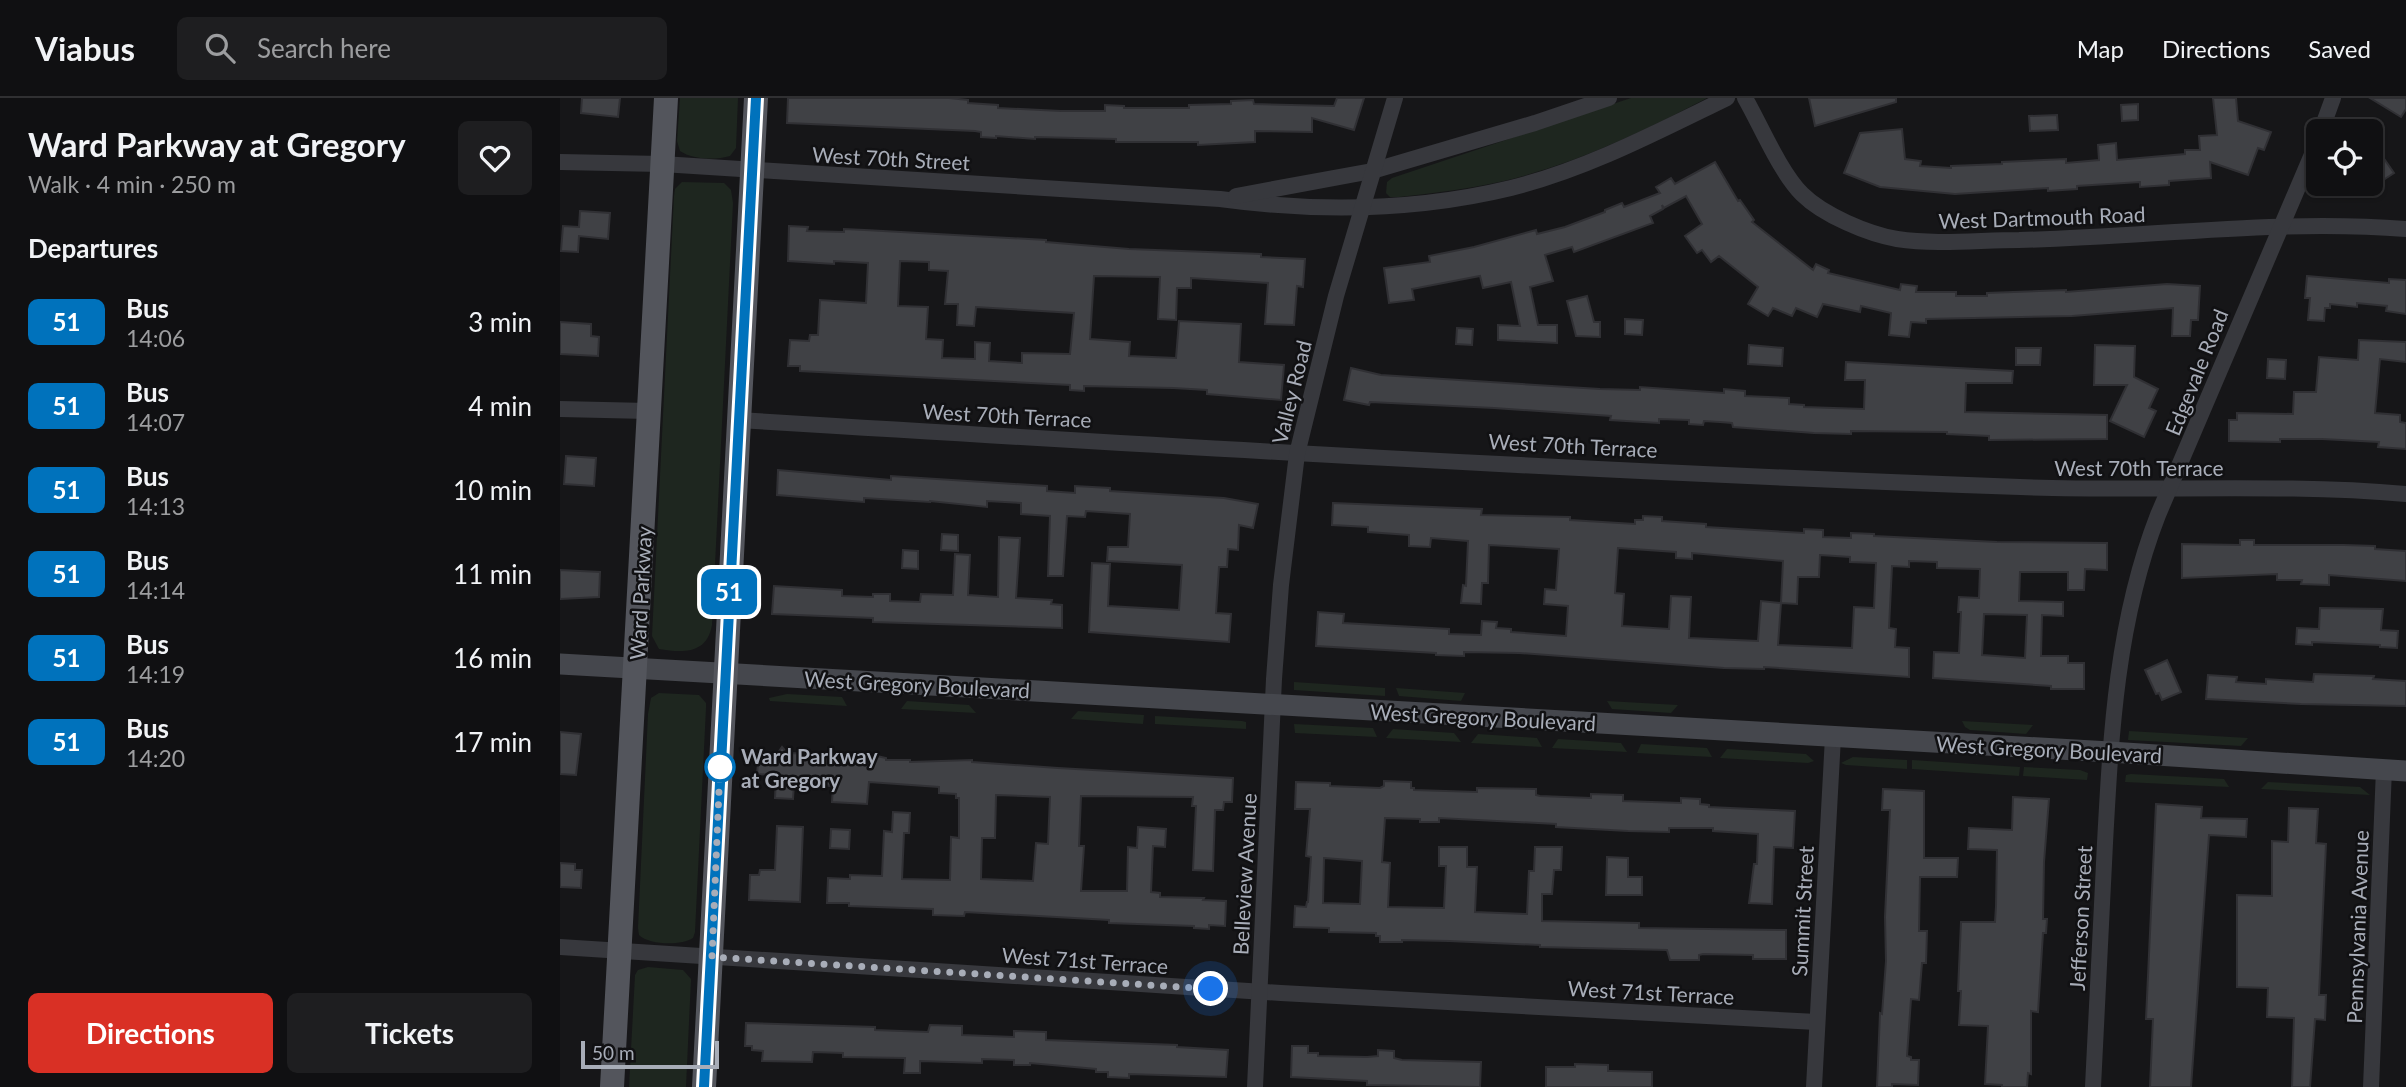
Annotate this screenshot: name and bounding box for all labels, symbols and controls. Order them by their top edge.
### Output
search box [177,17,667,80]
text: Viabus [35,28,135,68]
icon: search [201,29,239,67]
text: Search here [257,32,391,64]
text: Map [2077,34,2124,63]
text: Directions [2162,34,2270,63]
text: Saved [2308,34,2371,63]
map controls [2306,119,2383,196]
button: locate [2306,119,2383,196]
button: heart [458,121,532,195]
text: Ward Parkway at Gregory [28,124,406,164]
street label: West 70th Street [811,141,971,175]
text: Walk · 4 min · 250 m [28,170,236,198]
street label: West Dartmouth Road [1938,201,2146,233]
text: Departures [28,232,158,264]
text: Bus [126,292,169,324]
street label: Edgevale Road [2159,305,2233,439]
text: 3 min [468,306,532,338]
text: 51 [53,307,80,336]
text: 14:06 [126,324,185,352]
street label: Valley Road [1266,337,1316,447]
text: Bus [126,376,169,408]
text: 4 min [468,390,532,422]
text: 51 [53,391,80,420]
street label: West 70th Terrace [922,398,1092,432]
text: 14:07 [126,408,185,436]
street label: West 70th Terrace [1488,428,1658,462]
street label: West 70th Terrace [2054,455,2224,480]
text: Bus [126,460,169,492]
text: 10 min [453,474,532,506]
text: 51 [53,475,80,504]
text: 14:13 [126,492,185,520]
street label: Ward Parkway [624,525,656,660]
text: Bus [126,544,169,576]
text: 11 min [453,558,532,590]
text: 51 [53,559,80,588]
line badge: 51 [698,569,760,615]
text: 14:14 [126,576,185,604]
text: 51 [715,577,743,606]
text: Bus [126,628,169,660]
text: 16 min [453,642,532,674]
text: 51 [53,643,80,672]
text: 14:19 [126,660,185,688]
street label: West Gregory Boulevard [804,666,1030,702]
street label: West Gregory Boulevard [1370,699,1596,735]
text: Bus [126,712,169,744]
text: 17 min [453,726,532,758]
text: 51 [53,727,80,756]
street label: West Gregory Boulevard [1936,731,2162,767]
place label: Ward Parkway at Gregory [741,743,878,792]
text: 14:20 [126,744,185,772]
marker: Ward Parkway at Gregory [705,752,735,782]
street label: Belleview Avenue [1227,792,1261,956]
street label: Pennsylvania Avenue [2341,830,2373,1024]
street label: Jefferson Street [2064,844,2096,991]
street label: Summit Street [1786,845,1818,977]
street label: West 71st Terrace [1001,942,1169,978]
your location [1193,971,1228,1006]
street label: West 71st Terrace [1567,975,1735,1009]
button: Directions [28,993,273,1073]
button: Tickets [287,993,532,1073]
scale bar [581,1038,719,1070]
text: 50 m [592,1041,635,1064]

